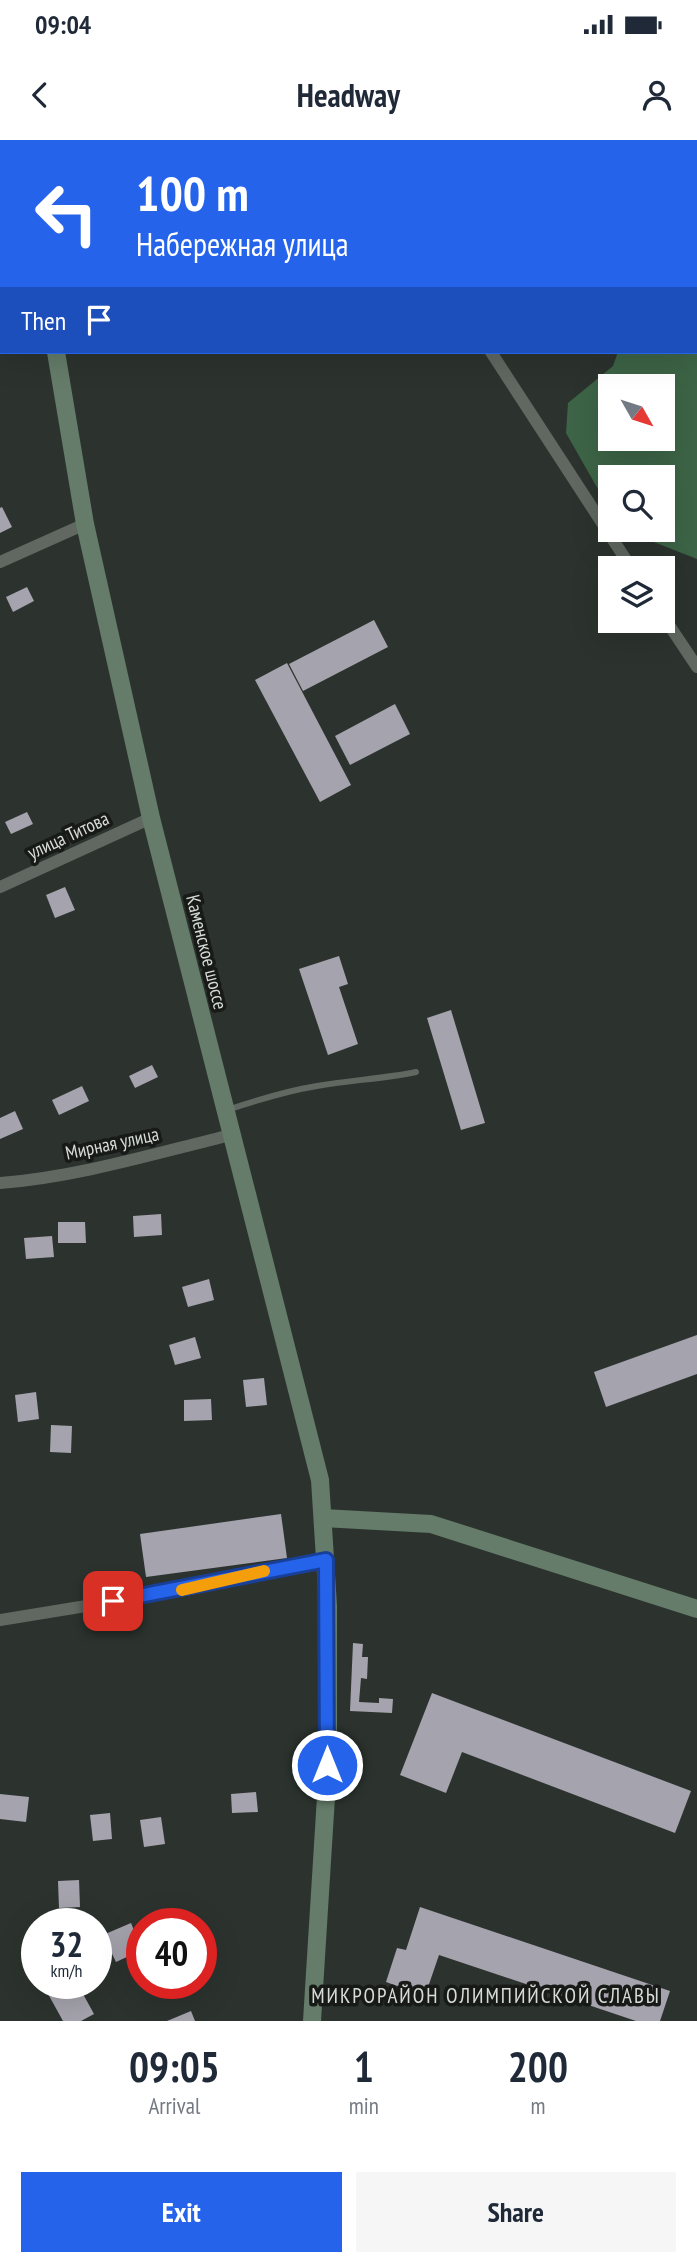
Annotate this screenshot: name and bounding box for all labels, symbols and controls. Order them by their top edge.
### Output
text: 09:04 [35,8,91,41]
text: Headway [297,74,400,116]
icon: back [21,76,59,114]
icon: person [638,76,676,114]
text: 100 m [136,161,249,225]
icon: left [21,168,112,259]
text: Набережная улица [136,223,348,265]
icon: arrive [80,301,118,339]
text: Then [21,304,66,337]
north arrow [598,374,676,452]
map controls [598,374,675,633]
button: search [598,465,675,542]
button: layers [598,556,675,633]
street label: улица Титова [24,806,112,864]
street label: Каменское шоссе [181,892,233,1012]
street label: Мирная улица [63,1121,161,1165]
pin [83,1571,143,1631]
icon: arrive [94,1582,132,1620]
position arrow [290,1728,364,1802]
speed limit sign: 40 [126,1908,217,1999]
text: 32 [50,1921,83,1967]
text: km/h [51,1959,82,1982]
district label: МИКРОРАЙОН ОЛИМПИЙСКОЙ СЛАВЫ [311,1982,661,2009]
text: 09:05 [129,2039,220,2094]
text: 1 [354,2039,374,2094]
text: 200 [508,2039,568,2094]
text: Arrival [148,2091,200,2120]
text: min [349,2091,379,2120]
text: m [530,2091,545,2120]
button: Exit [21,2172,342,2252]
button: Share [356,2172,676,2252]

